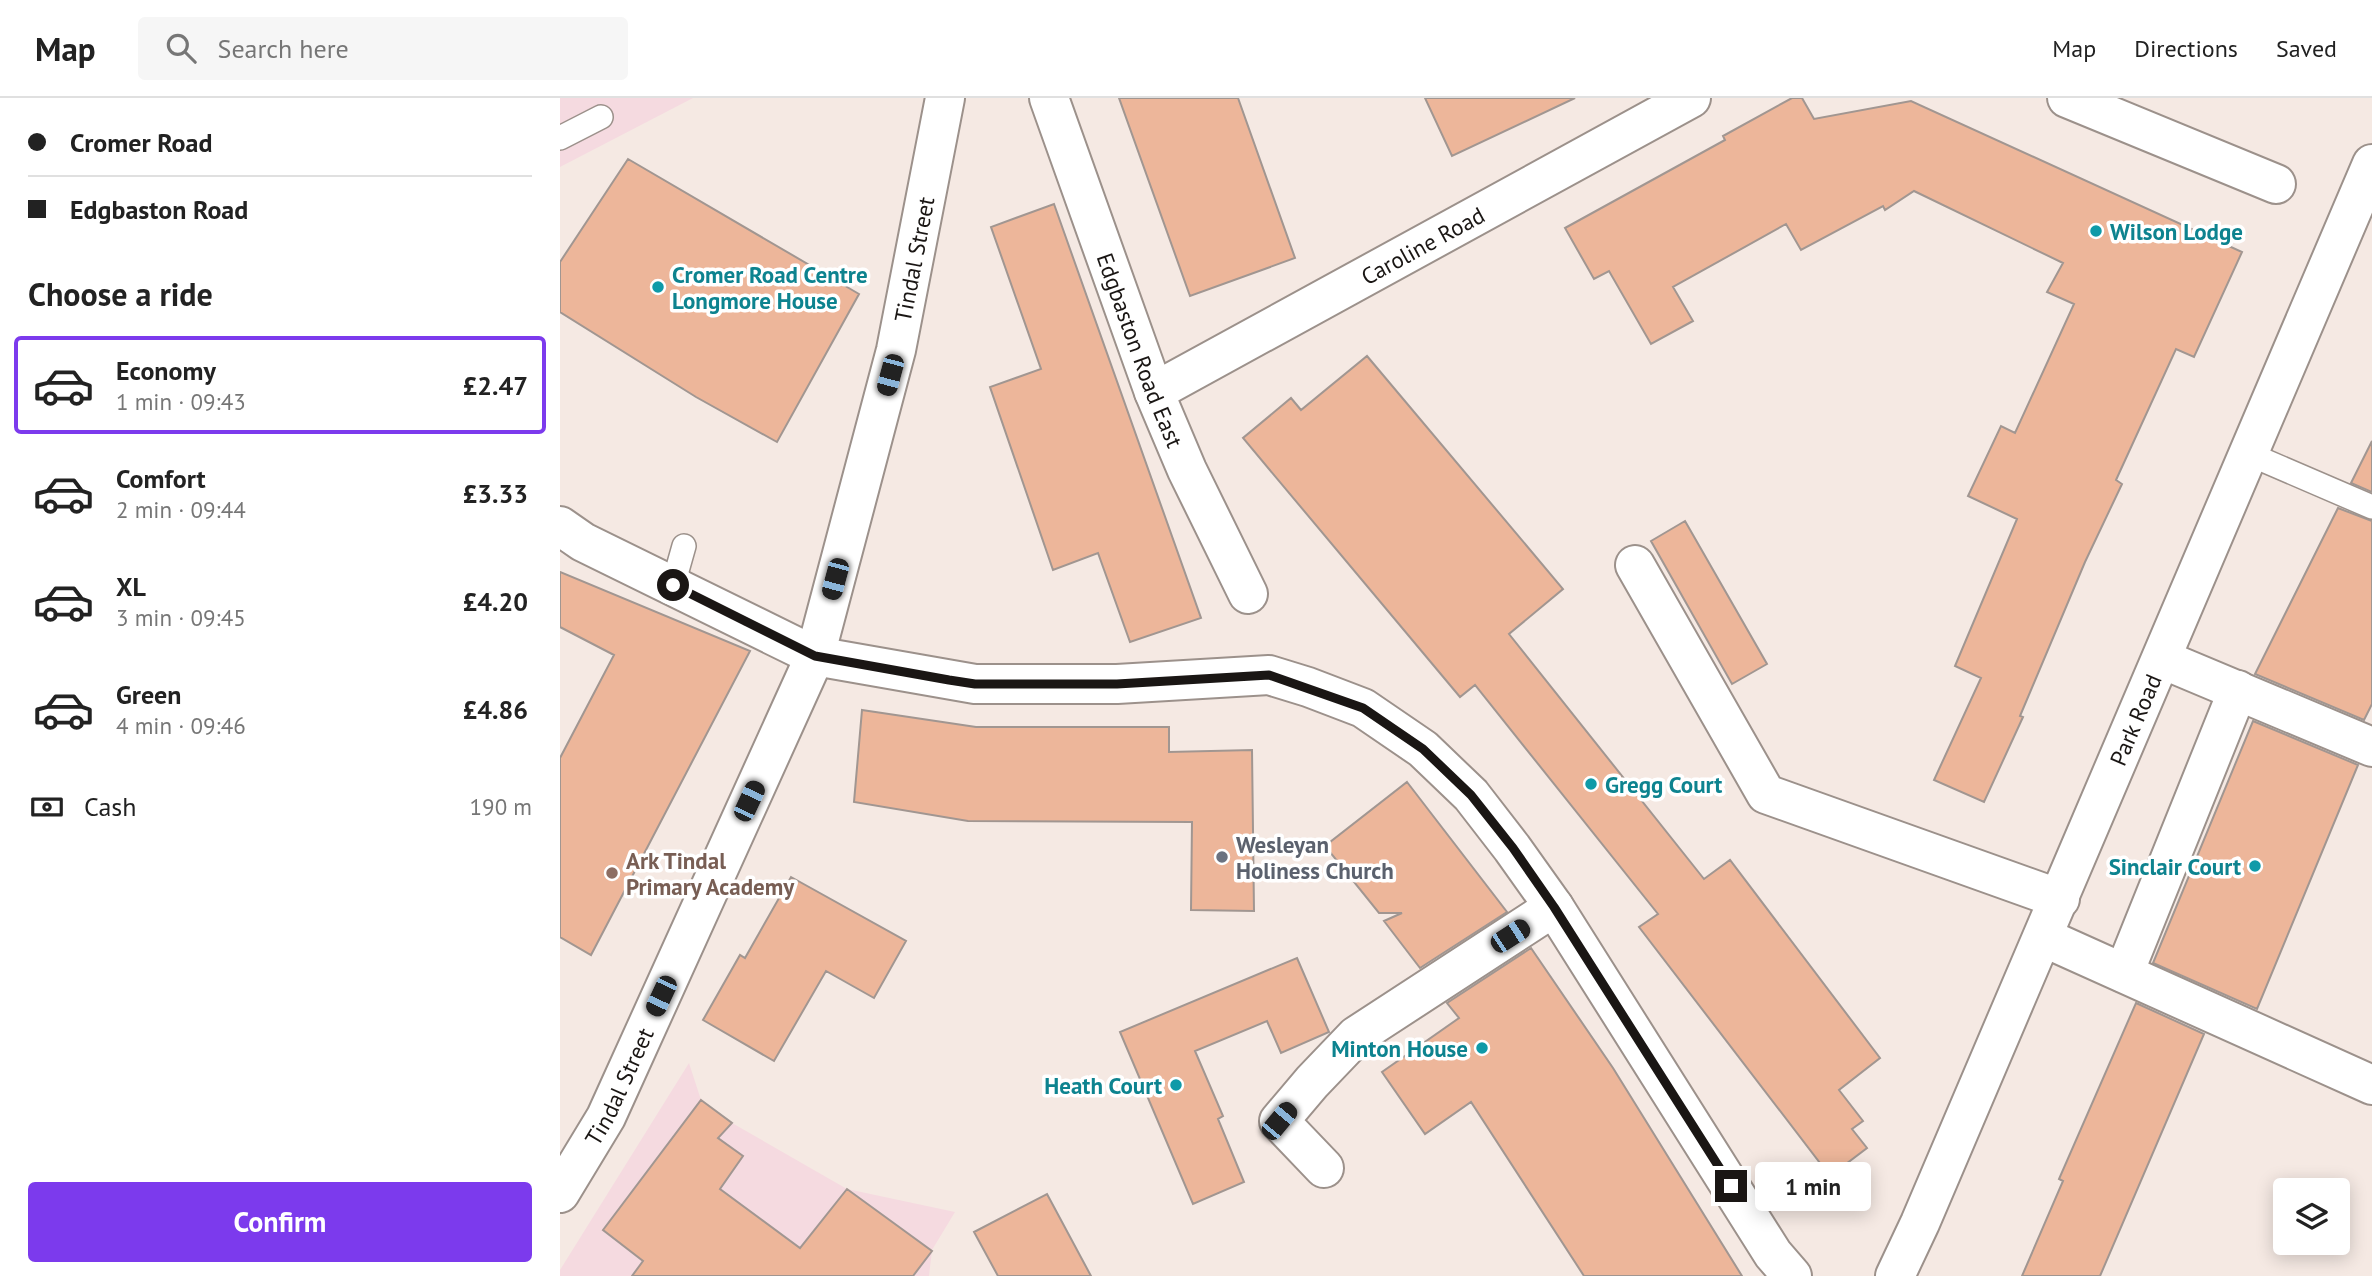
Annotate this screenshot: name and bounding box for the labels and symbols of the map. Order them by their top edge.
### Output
street label: Tindal Street [887,194,940,324]
street label: Caroline Road [1356,200,1489,291]
place label: Wilson Lodge [2110,217,2243,246]
marker: Wilson Lodge [2088,223,2104,239]
street label: Edgbaston Road East [1091,249,1190,452]
place label: Cromer Road Centre Longmore House [672,260,868,315]
marker: Cromer Road Centre Longmore House [650,279,666,295]
car [875,352,906,398]
car [820,556,851,602]
route start [657,569,689,601]
street label: Park Road [2103,669,2167,770]
place label: Gregg Court [1605,770,1722,799]
marker: Gregg Court [1583,776,1599,792]
car [731,778,768,824]
place label: Wesleyan Holiness Church [1236,830,1394,885]
place label: Ark Tindal Primary Academy [626,846,795,901]
marker: Wesleyan Holiness Church [1214,849,1230,865]
place label: Sinclair Court [2109,852,2241,881]
marker: Sinclair Court [2247,858,2263,874]
marker: Ark Tindal Primary Academy [604,865,620,881]
car [1487,916,1534,956]
car [643,973,680,1019]
street label: Tindal Street [578,1023,659,1150]
place label: Minton House [1331,1034,1468,1063]
marker: Minton House [1474,1040,1490,1056]
place label: Heath Court [1044,1071,1162,1100]
marker: Heath Court [1168,1077,1184,1093]
car [1258,1098,1301,1144]
callout: 1 min [1756,1162,1871,1210]
route end [1715,1170,1747,1202]

